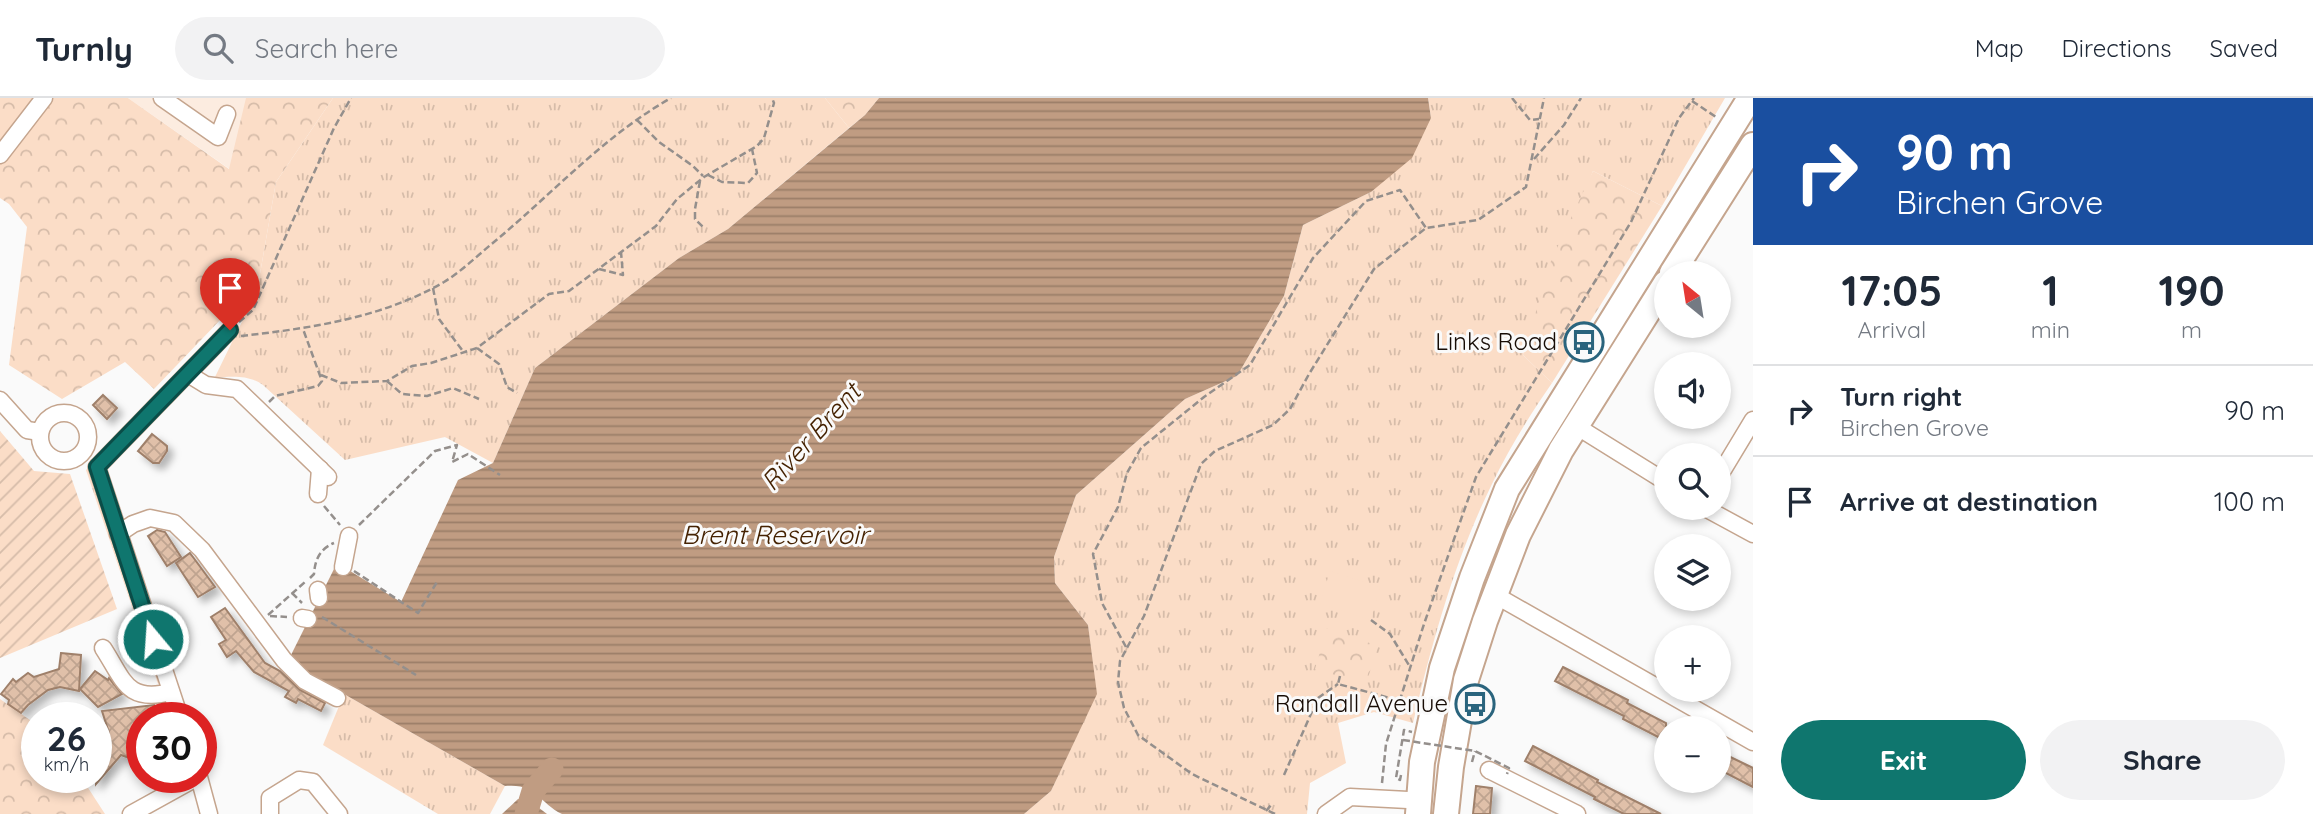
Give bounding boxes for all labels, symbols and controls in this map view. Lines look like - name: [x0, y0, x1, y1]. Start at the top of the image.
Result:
- search box: [175, 17, 665, 80]
- text: Turnly: [35, 28, 133, 69]
- icon: search: [199, 29, 237, 67]
- text: Search here: [255, 32, 398, 65]
- text: Map: [1975, 33, 2024, 63]
- text: Directions: [2062, 33, 2172, 63]
- text: Saved: [2210, 33, 2278, 63]
- text: 90 m: [1896, 121, 2013, 182]
- icon: right: [1781, 126, 1872, 217]
- text: Birchen Grove: [1896, 182, 2103, 222]
- pin: [200, 258, 260, 330]
- north arrow: [1654, 261, 1731, 338]
- map controls: [1654, 261, 1731, 793]
- text: 17:05: [1841, 264, 1942, 317]
- text: 1: [2042, 264, 2059, 317]
- text: 190: [2159, 264, 2224, 317]
- icon: arrive: [211, 269, 249, 307]
- text: Arrival: [1857, 315, 1926, 344]
- text: min: [2031, 315, 2070, 344]
- text: m: [2181, 315, 2202, 344]
- bus stop icon: Links Road: [1563, 321, 1605, 363]
- place label: Links Road: [1435, 326, 1557, 356]
- button: sound: [1654, 352, 1731, 429]
- water label: River Brent: [754, 374, 870, 497]
- text: Turn right: [1840, 380, 1962, 413]
- icon: right: [1781, 392, 1819, 430]
- text: 90 m: [2224, 394, 2285, 427]
- text: Birchen Grove: [1840, 413, 1989, 442]
- button: search: [1654, 443, 1731, 520]
- icon: arrive: [1781, 483, 1819, 521]
- text: Arrive at destination: [1840, 485, 2098, 518]
- text: 100 m: [2214, 485, 2285, 518]
- water label: Brent Reservoir: [681, 518, 872, 551]
- button: layers: [1654, 534, 1731, 611]
- position arrow: [116, 602, 190, 676]
- button: +: [1654, 625, 1731, 702]
- bus stop icon: Randall Avenue: [1454, 683, 1496, 725]
- place label: Randall Avenue: [1275, 688, 1448, 718]
- speed limit sign: 30: [126, 702, 217, 793]
- text: 26: [47, 716, 86, 760]
- button: −: [1654, 716, 1731, 793]
- button: Exit: [1781, 720, 2026, 800]
- button: Share: [2040, 720, 2285, 800]
- text: km/h: [44, 753, 89, 776]

